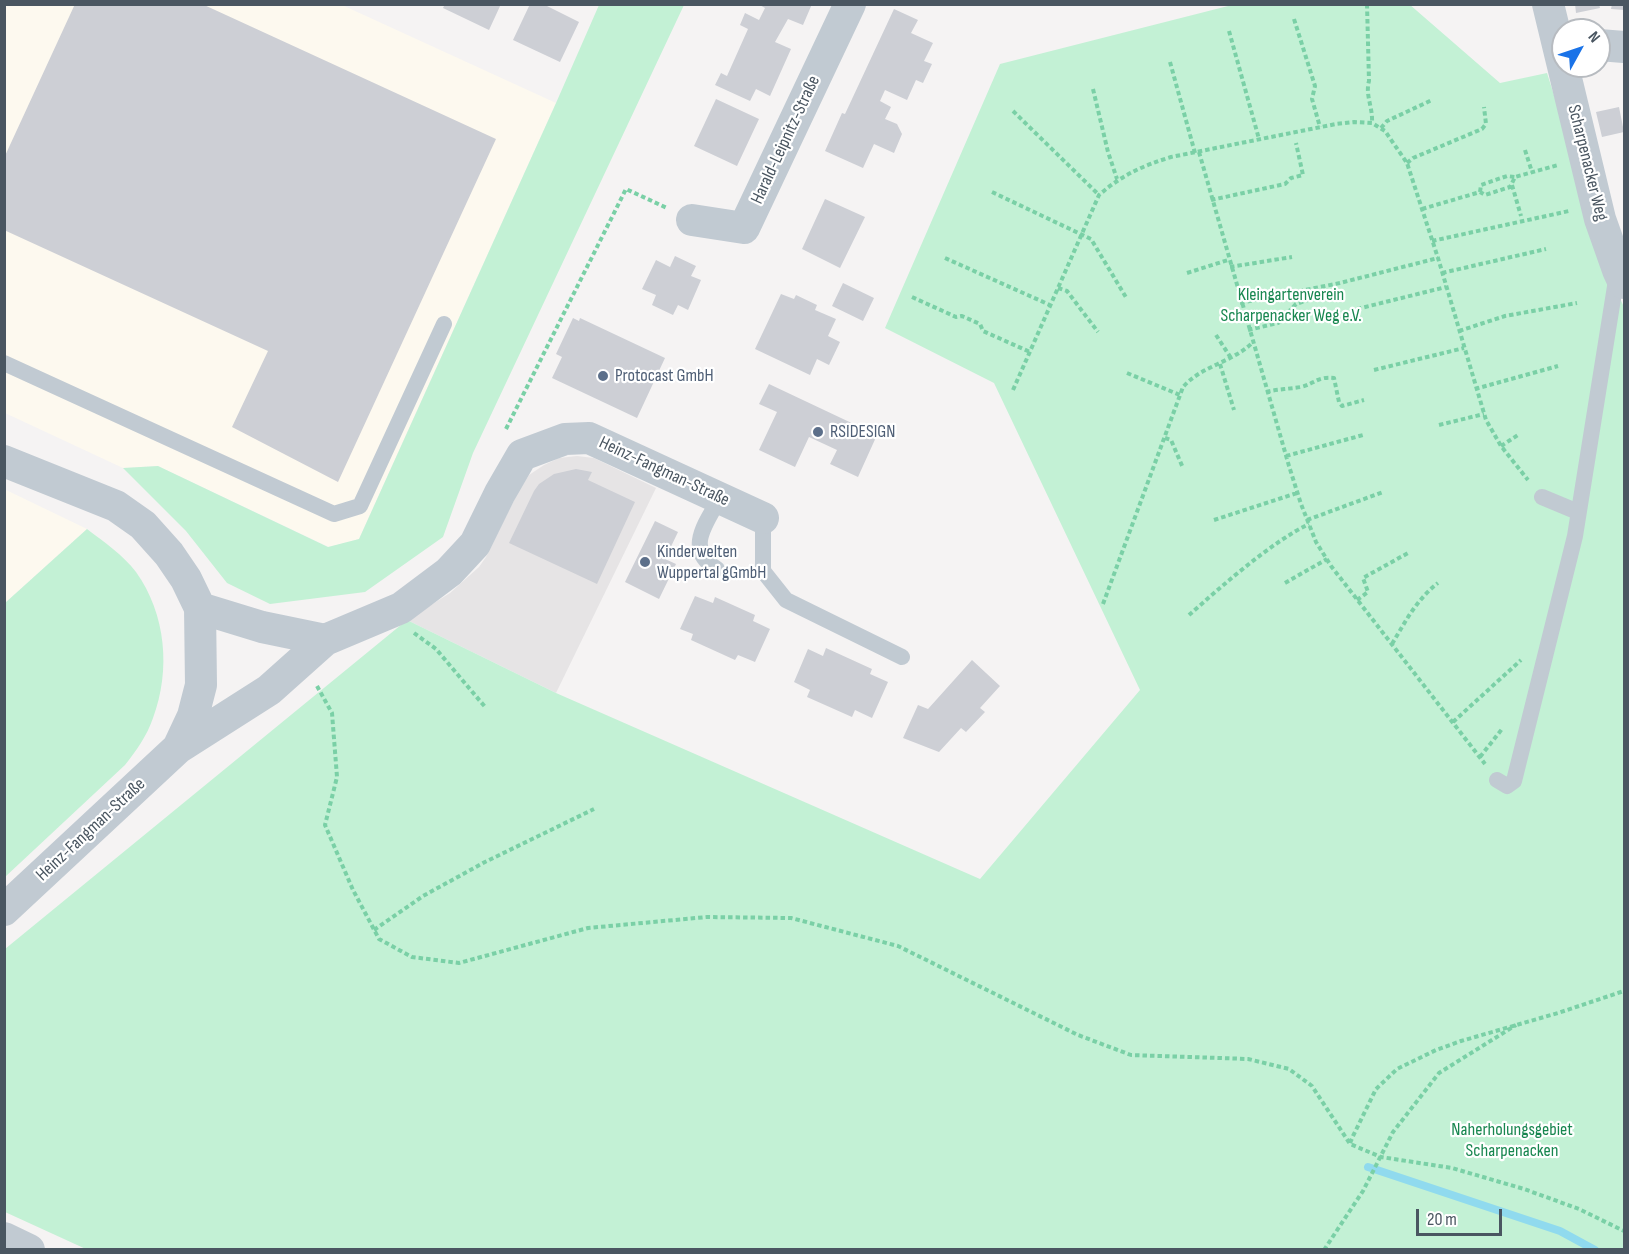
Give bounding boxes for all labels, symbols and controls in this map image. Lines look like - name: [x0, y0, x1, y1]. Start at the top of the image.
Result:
- north arrow: [1551, 18, 1611, 78]
- text: N: [1584, 28, 1604, 47]
- street label: Harald-Leipnitz-Straße: [747, 72, 825, 208]
- street label: Scharpenacker Weg: [1562, 103, 1612, 223]
- park label: Kleingartenverein Scharpenacker Weg e.V.: [1220, 284, 1362, 326]
- place label: Protocast GmbH: [615, 365, 714, 387]
- marker: Protocast GmbH: [596, 369, 610, 383]
- place label: RSIDESIGN: [830, 421, 895, 443]
- marker: RSIDESIGN: [811, 425, 825, 439]
- street label: Heinz-Fangman-Straße: [595, 432, 733, 512]
- place label: Kinderwelten Wuppertal gGmbH: [657, 541, 766, 584]
- marker: Kinderwelten Wuppertal gGmbH: [638, 555, 652, 569]
- street label: Heinz-Fangman-Straße: [32, 774, 150, 886]
- park label: Naherholungsgebiet Scharpenacken: [1451, 1119, 1573, 1162]
- scale bar: [1419, 1197, 1504, 1235]
- text: 20 m: [1427, 1209, 1457, 1230]

